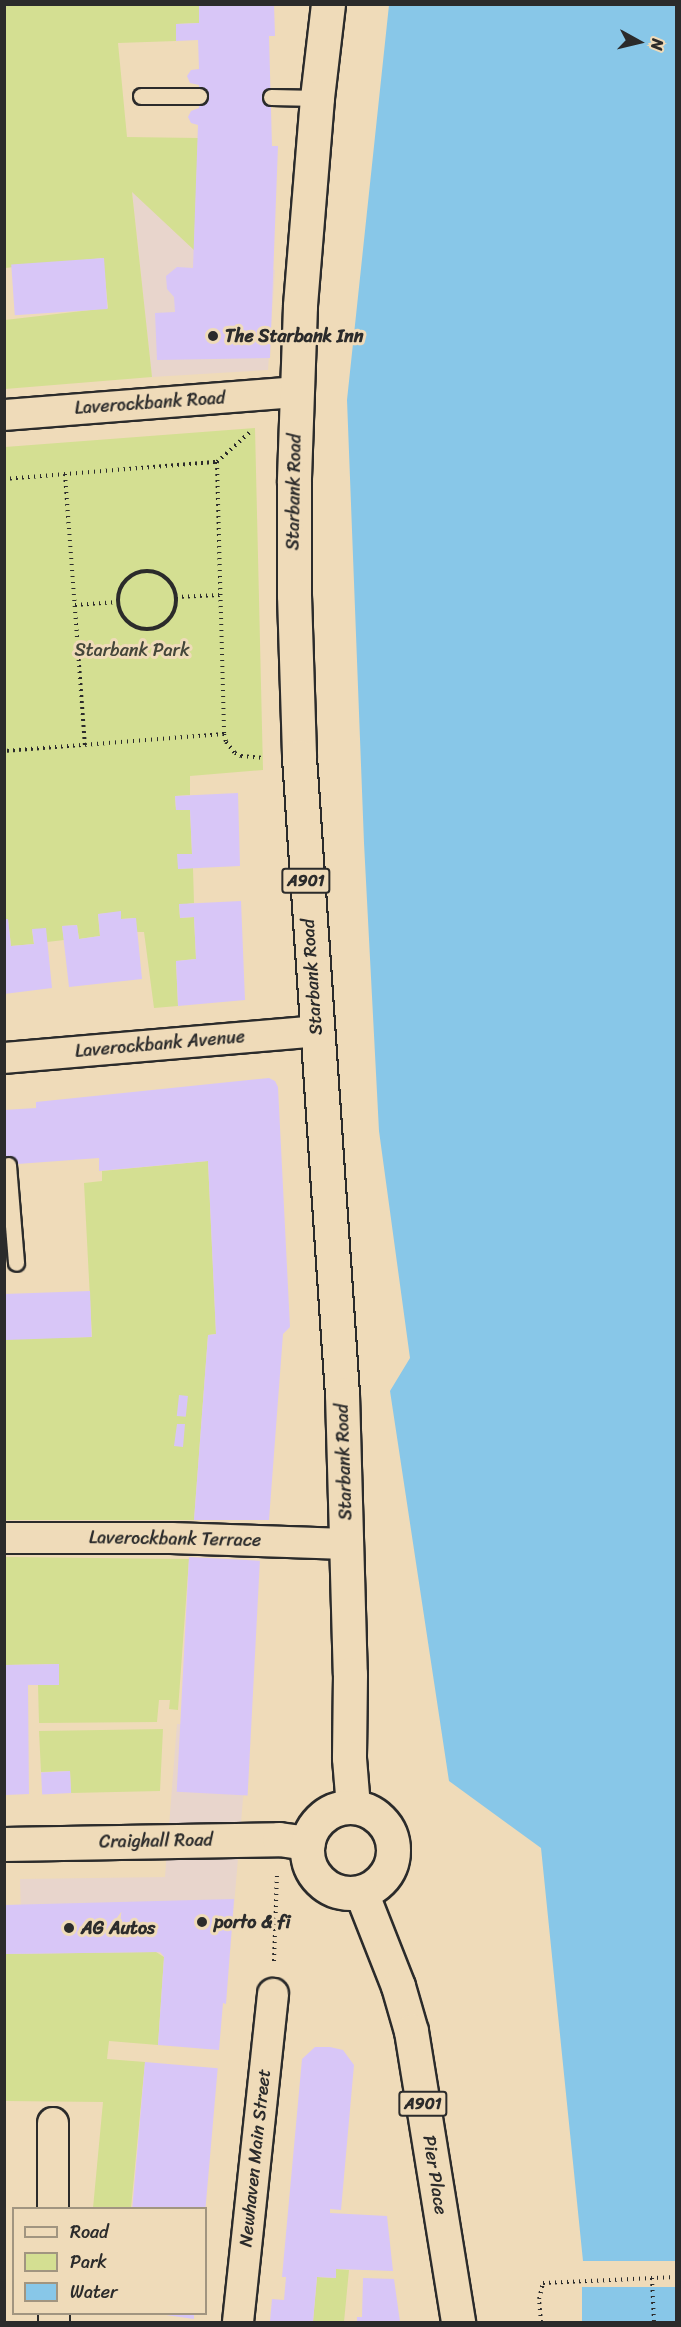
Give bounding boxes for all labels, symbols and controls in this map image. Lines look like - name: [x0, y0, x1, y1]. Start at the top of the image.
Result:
- north arrow: [609, 12, 669, 72]
- text: N: [642, 37, 672, 52]
- place label: The Starbank Inn: [225, 325, 363, 347]
- marker: The Starbank Inn: [206, 329, 220, 343]
- street label: Laverockbank Road: [74, 387, 226, 419]
- street label: Starbank Road: [282, 433, 306, 551]
- park label: Starbank Park: [74, 639, 190, 661]
- road number: A901: [280, 868, 332, 894]
- street label: Starbank Road: [297, 918, 327, 1036]
- street label: Laverockbank Avenue: [74, 1026, 246, 1062]
- street label: Starbank Road: [331, 1403, 357, 1521]
- street label: Laverockbank Terrace: [89, 1527, 261, 1551]
- street label: Craighall Road: [99, 1829, 213, 1853]
- place label: porto & fi: [214, 1911, 291, 1933]
- marker: porto & fi: [195, 1915, 209, 1929]
- place label: AG Autos: [81, 1917, 155, 1939]
- marker: AG Autos: [62, 1921, 76, 1935]
- street label: Newhaven Main Street: [235, 2068, 275, 2248]
- road number: A901: [398, 2091, 448, 2117]
- street label: Pier Place: [418, 2134, 452, 2216]
- legend: [12, 2207, 207, 2315]
- text: Road: [70, 2216, 109, 2248]
- text: Park: [70, 2246, 107, 2278]
- text: Water: [70, 2276, 117, 2308]

